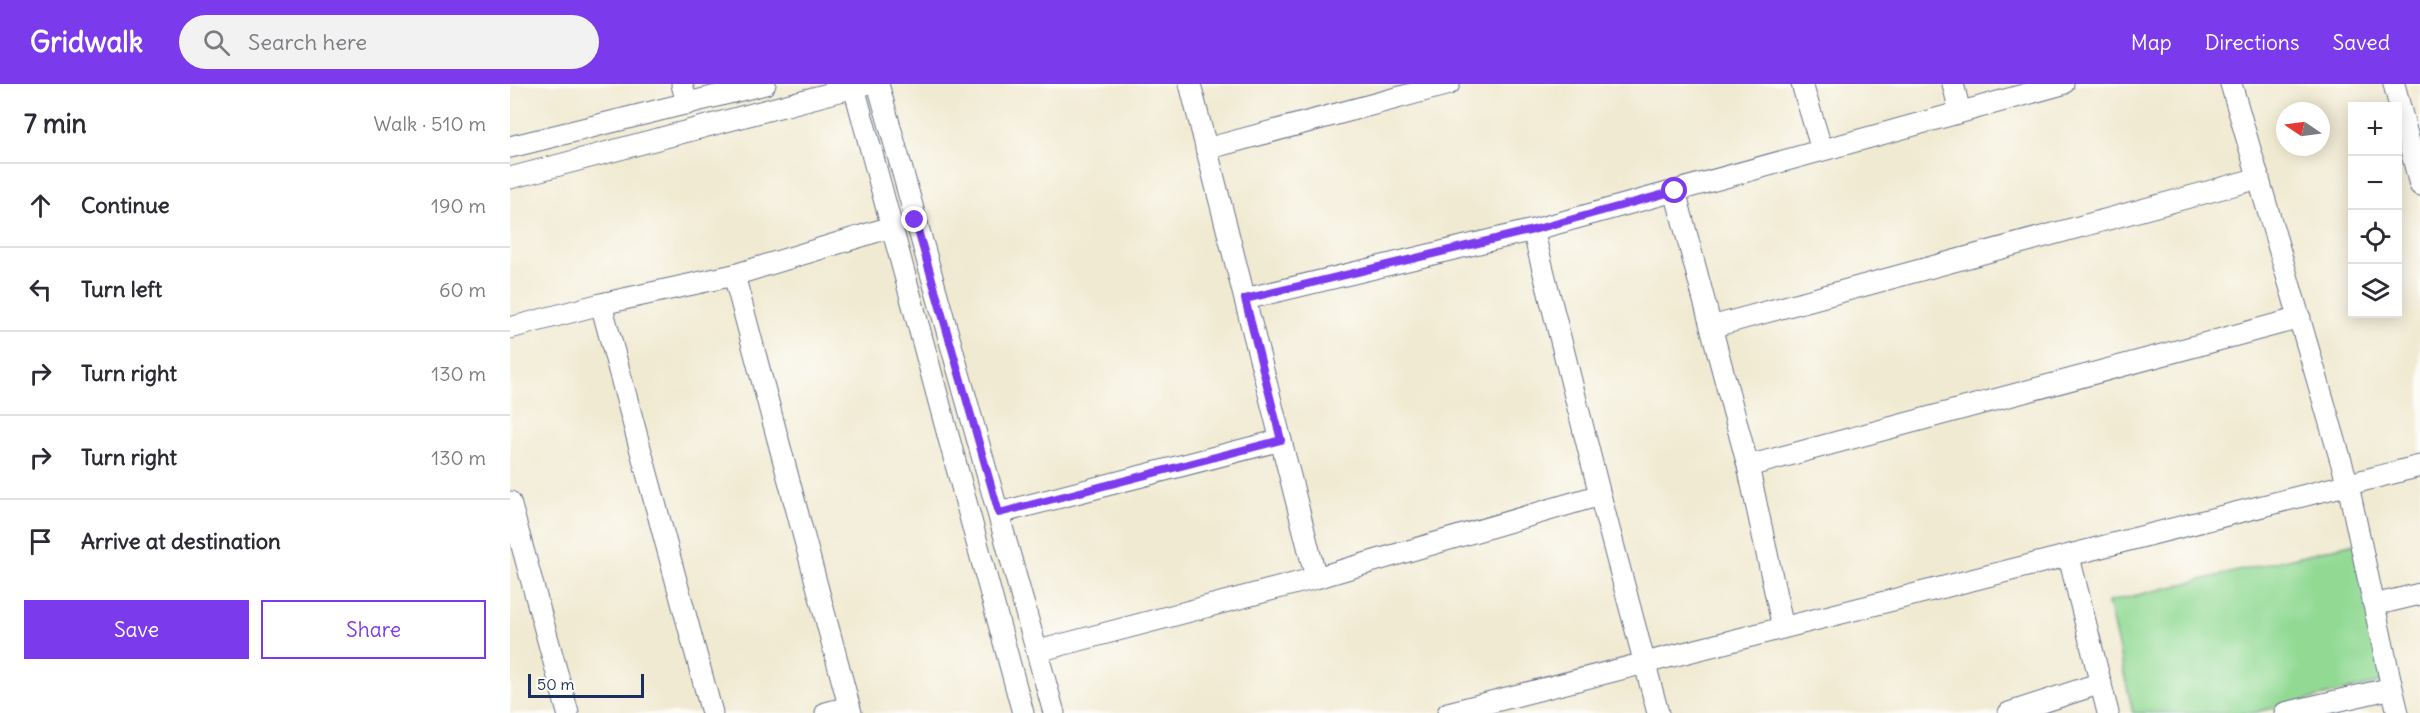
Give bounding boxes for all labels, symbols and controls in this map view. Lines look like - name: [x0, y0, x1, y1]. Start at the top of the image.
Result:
- search box: [179, 15, 599, 69]
- text: Gridwalk: [30, 24, 143, 60]
- icon: search: [200, 26, 233, 59]
- text: Search here: [248, 28, 367, 56]
- text: Map: [2131, 29, 2172, 56]
- text: Directions: [2205, 29, 2299, 56]
- text: Saved: [2332, 29, 2390, 56]
- north arrow: [2276, 102, 2330, 156]
- map controls: [2348, 102, 2402, 318]
- button: +: [2348, 102, 2402, 156]
- text: 7 min: [24, 107, 87, 140]
- text: Walk · 510 m: [374, 111, 486, 136]
- button: −: [2348, 156, 2402, 210]
- route start: [1661, 177, 1687, 203]
- icon: ahead: [24, 189, 57, 222]
- text: Continue: [81, 191, 170, 219]
- text: 190 m: [431, 193, 486, 218]
- route end: [901, 206, 927, 232]
- button: locate: [2348, 210, 2402, 264]
- button: layers: [2348, 264, 2402, 318]
- icon: left: [24, 273, 57, 306]
- text: Turn left: [81, 275, 162, 303]
- text: 60 m: [439, 277, 486, 302]
- icon: right: [24, 357, 57, 390]
- text: Turn right: [81, 359, 177, 387]
- text: 130 m: [431, 361, 486, 386]
- icon: right: [24, 441, 57, 474]
- text: Turn right: [81, 443, 177, 471]
- text: 130 m: [431, 445, 486, 470]
- icon: arrive: [24, 525, 57, 558]
- text: Arrive at destination: [81, 527, 281, 555]
- button: Save: [24, 600, 249, 659]
- button: Share: [261, 600, 486, 659]
- scale bar: [528, 671, 644, 698]
- text: 50 m: [537, 674, 575, 694]

